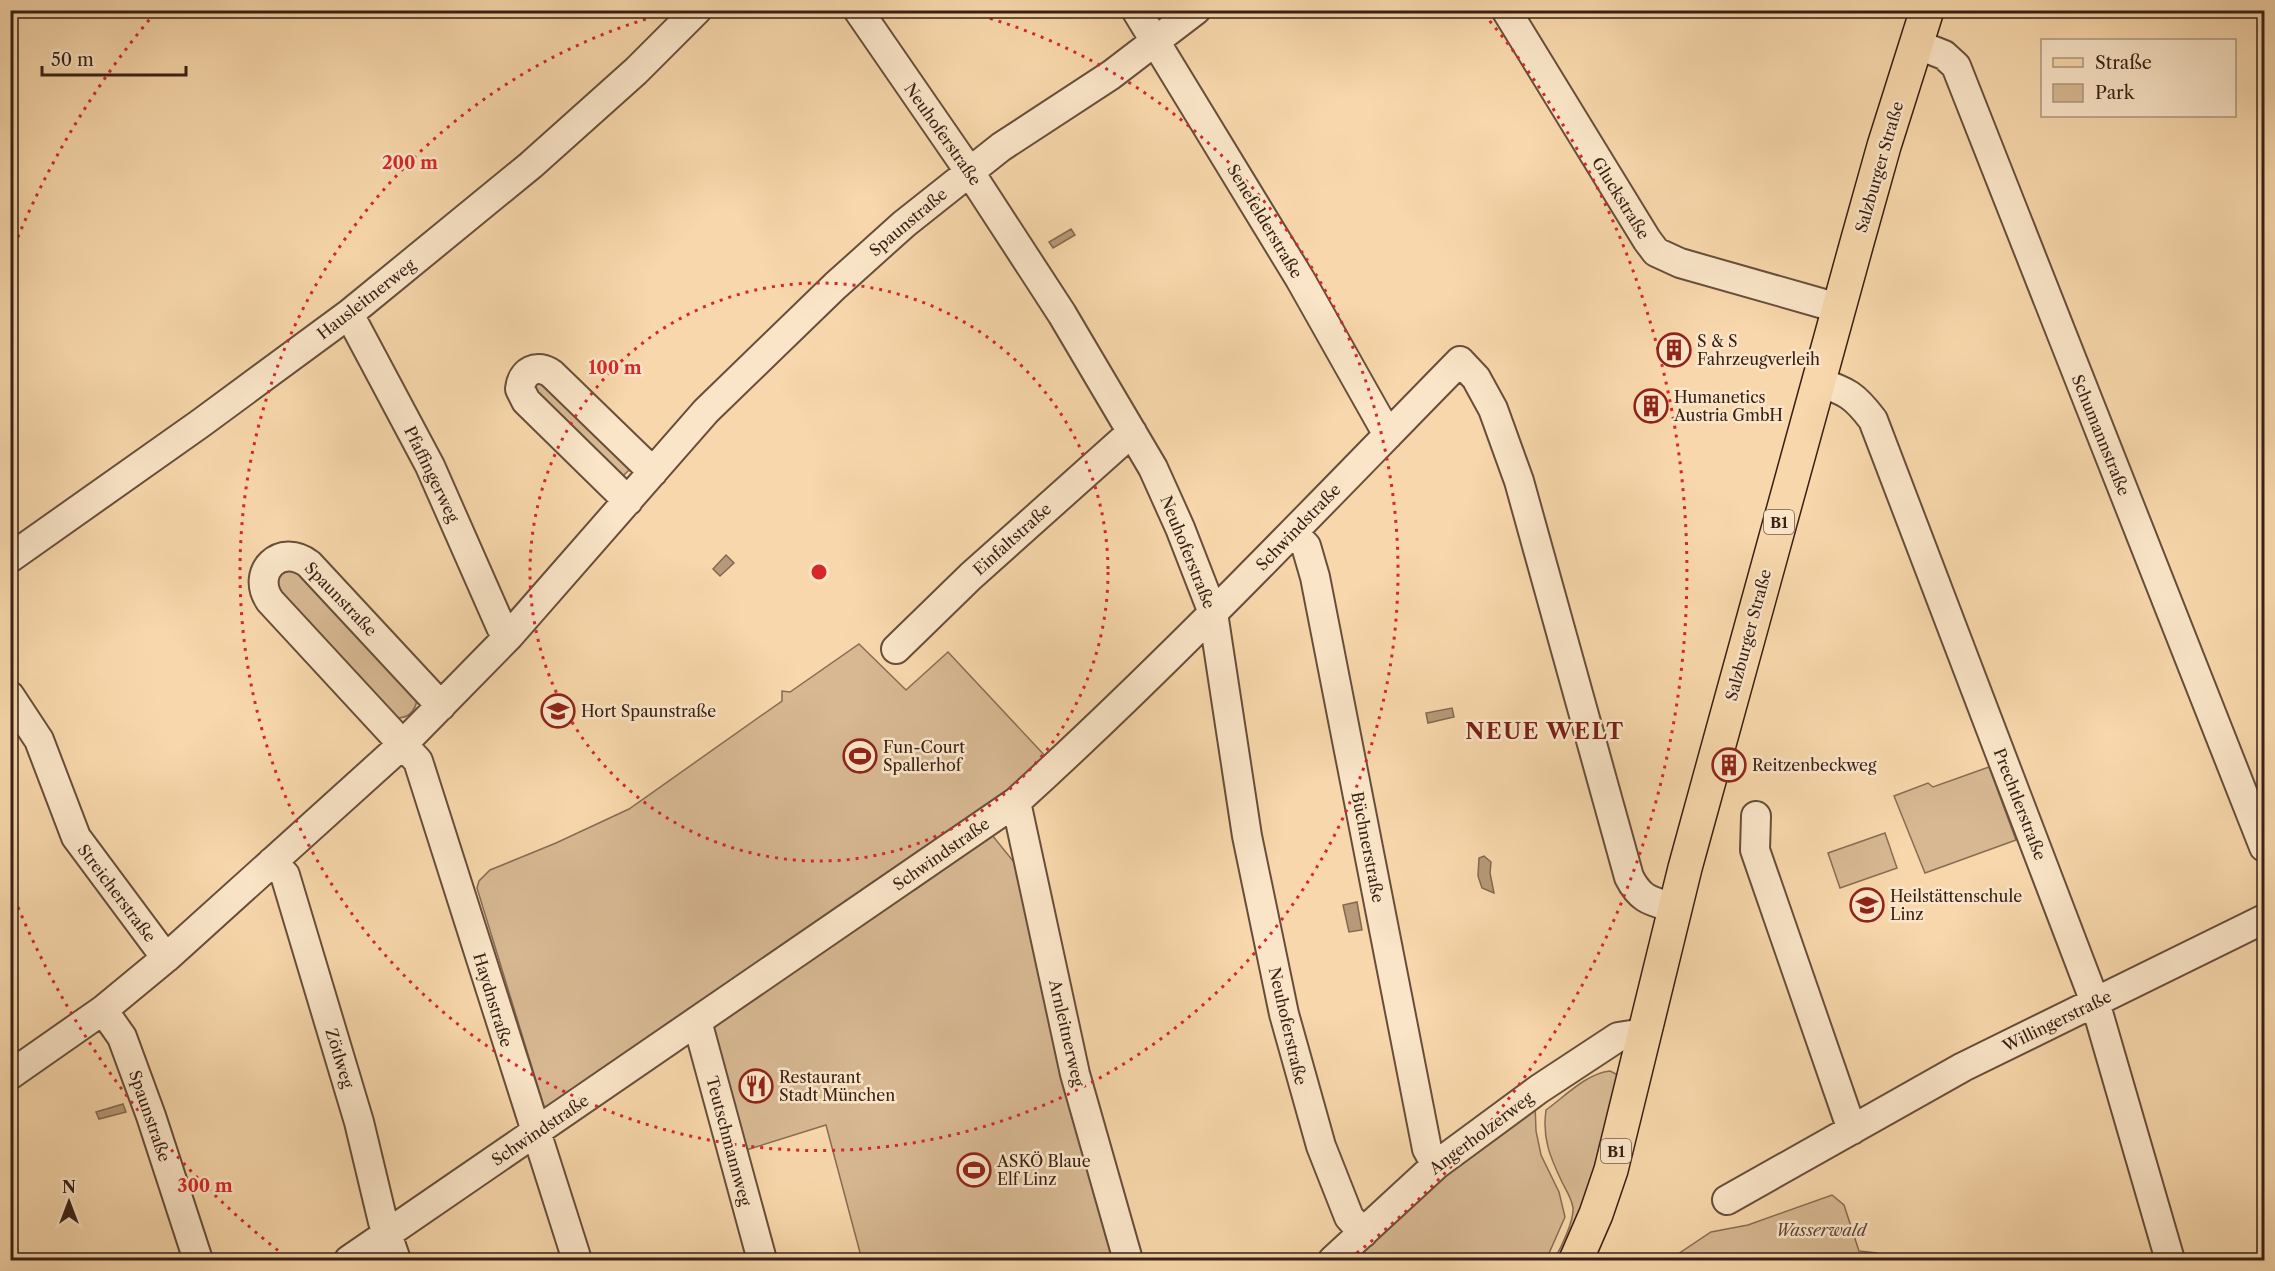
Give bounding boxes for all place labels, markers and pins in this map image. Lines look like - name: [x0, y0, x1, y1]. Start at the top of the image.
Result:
- place label: S & S Fahrzeugverleih: [1697, 331, 1820, 369]
- building icon: S & S Fahrzeugverleih: [1656, 332, 1692, 368]
- place label: Humanetics Austria GmbH: [1673, 387, 1783, 425]
- building icon: Humanetics Austria GmbH: [1633, 388, 1669, 424]
- centre of rings: [809, 562, 829, 582]
- school or university icon: Hort Spaunstraße: [540, 693, 576, 729]
- place label: Hort Spaunstraße: [581, 701, 716, 721]
- place label: Fun-Court Spallerhof: [883, 737, 965, 775]
- sports icon: Fun-Court Spallerhof: [842, 738, 878, 774]
- building icon: Reitzenbeckweg: [1711, 747, 1747, 783]
- place label: Reitzenbeckweg: [1752, 755, 1877, 775]
- place label: Heilstättenschule Linz: [1890, 886, 2022, 924]
- school or university icon: Heilstättenschule Linz: [1849, 887, 1885, 923]
- place label: Restaurant Stadt München: [779, 1067, 895, 1105]
- restaurant icon: Restaurant Stadt München: [738, 1068, 774, 1104]
- place label: ASKÖ Blaue Elf Linz: [996, 1151, 1091, 1189]
- sports icon: ASKÖ Blaue Elf Linz: [956, 1152, 992, 1188]

